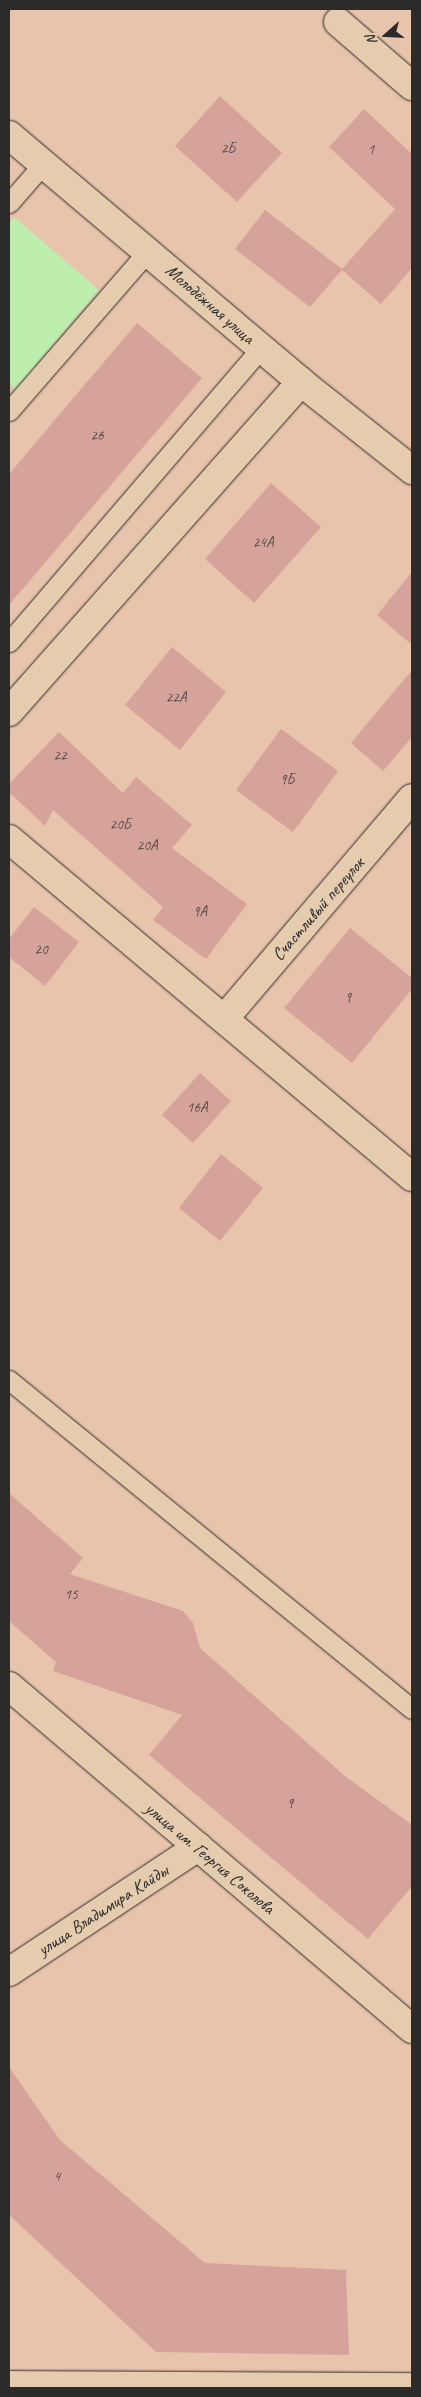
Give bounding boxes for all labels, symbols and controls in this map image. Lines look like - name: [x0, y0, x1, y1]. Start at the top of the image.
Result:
- north arrow: [361, 10, 411, 60]
- text: N: [362, 33, 381, 47]
- house number: 2Б: [221, 140, 235, 158]
- house number: 1: [368, 141, 374, 159]
- street label: Молодёжная улица: [161, 259, 259, 349]
- house number: 26: [90, 427, 104, 445]
- house number: 24А: [252, 534, 274, 552]
- house number: 22А: [165, 689, 187, 707]
- house number: 22: [53, 747, 67, 765]
- house number: 9Б: [280, 771, 294, 789]
- house number: 20Б: [109, 816, 131, 834]
- house number: 20А: [136, 837, 158, 855]
- street label: Счастливый переулок: [267, 853, 369, 965]
- house number: 9А: [193, 903, 207, 921]
- house number: 20: [34, 941, 48, 959]
- house number: 9: [345, 989, 351, 1007]
- house number: 16А: [186, 1099, 208, 1117]
- house number: 15: [64, 1586, 78, 1604]
- house number: 9: [287, 1795, 293, 1813]
- street label: улица им. Георгия Соколова: [141, 1798, 279, 1918]
- street label: улица Владимира Кайды: [34, 1860, 172, 1960]
- house number: 4: [54, 2168, 60, 2186]

